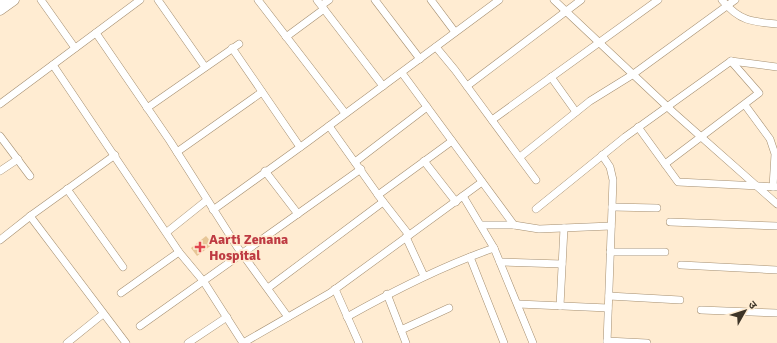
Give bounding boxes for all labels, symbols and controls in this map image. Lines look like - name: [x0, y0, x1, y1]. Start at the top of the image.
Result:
- place label: Aarti Zenana Hospital: [209, 231, 288, 264]
- marker: Aarti Zenana Hospital: [194, 241, 206, 253]
- north arrow: [725, 291, 765, 331]
- text: उ: [745, 298, 760, 312]

